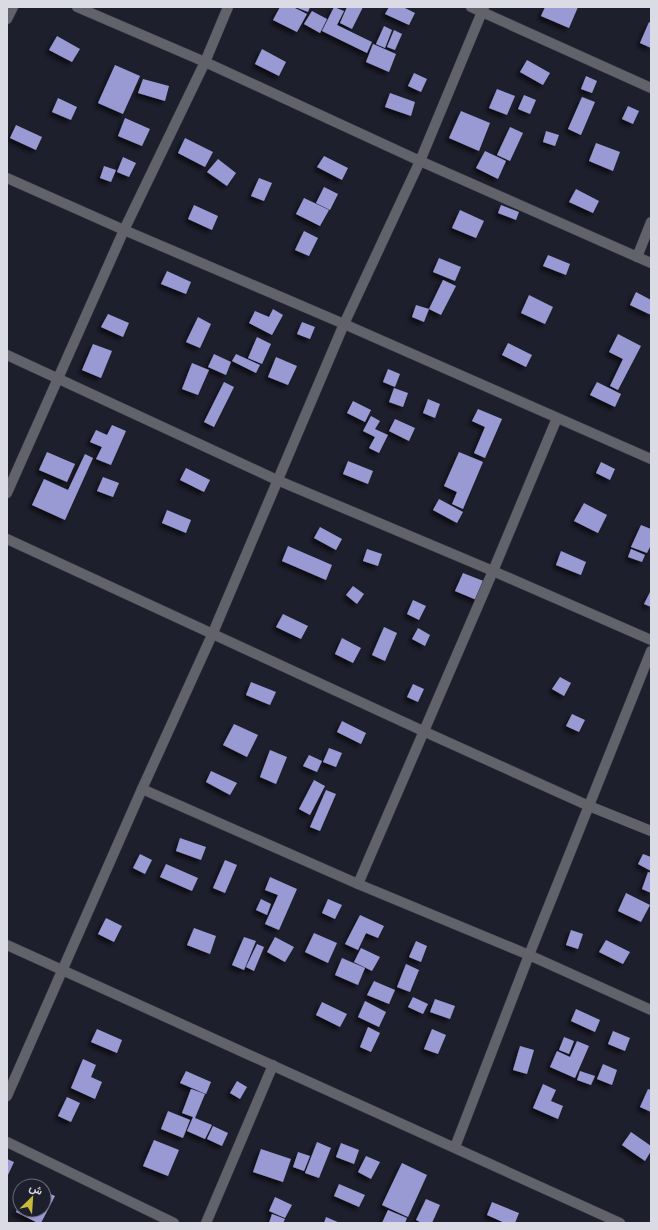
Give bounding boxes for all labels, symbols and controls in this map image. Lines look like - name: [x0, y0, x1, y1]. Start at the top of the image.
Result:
- north arrow: [12, 1178, 52, 1218]
- text: ش: [27, 1179, 46, 1199]

